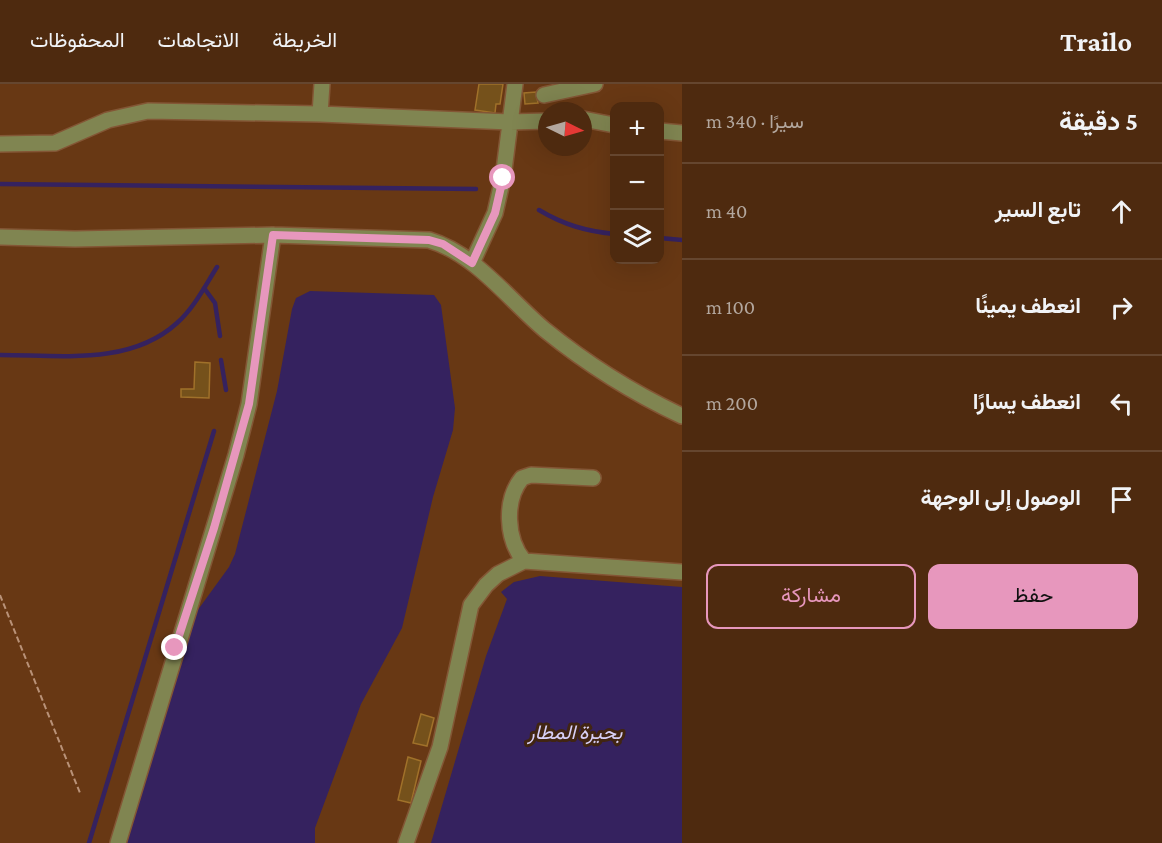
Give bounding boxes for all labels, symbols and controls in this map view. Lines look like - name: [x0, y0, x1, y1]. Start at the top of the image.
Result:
- text: Trailo: [1060, 26, 1132, 57]
- text: المحفوظات: [30, 28, 125, 52]
- text: الاتجاهات: [158, 28, 239, 52]
- text: الخريطة: [272, 28, 337, 52]
- north arrow: [538, 102, 592, 156]
- map controls: [610, 102, 664, 264]
- button: +: [610, 102, 664, 156]
- text: 5 دقيقة: [1059, 107, 1138, 136]
- text: سيرًا · 340 m: [706, 110, 804, 132]
- button: −: [610, 156, 664, 210]
- route start: [489, 164, 515, 190]
- icon: ahead: [1105, 195, 1138, 228]
- text: تابع السير: [995, 197, 1081, 222]
- text: 40 m: [706, 200, 747, 222]
- button: layers: [610, 210, 664, 264]
- icon: right: [1105, 291, 1138, 324]
- text: انعطف يمينًا: [975, 293, 1081, 318]
- text: 100 m: [706, 296, 755, 318]
- icon: left: [1105, 387, 1138, 420]
- text: انعطف يسارًا: [973, 389, 1081, 414]
- text: 200 m: [706, 392, 758, 414]
- icon: arrive: [1105, 483, 1138, 516]
- text: الوصول إلى الوجهة: [920, 485, 1081, 510]
- button: مشاركة: [706, 564, 916, 629]
- button: حفظ: [928, 564, 1138, 629]
- route end: [161, 634, 187, 660]
- water label: بحيرة المطار: [526, 721, 623, 745]

